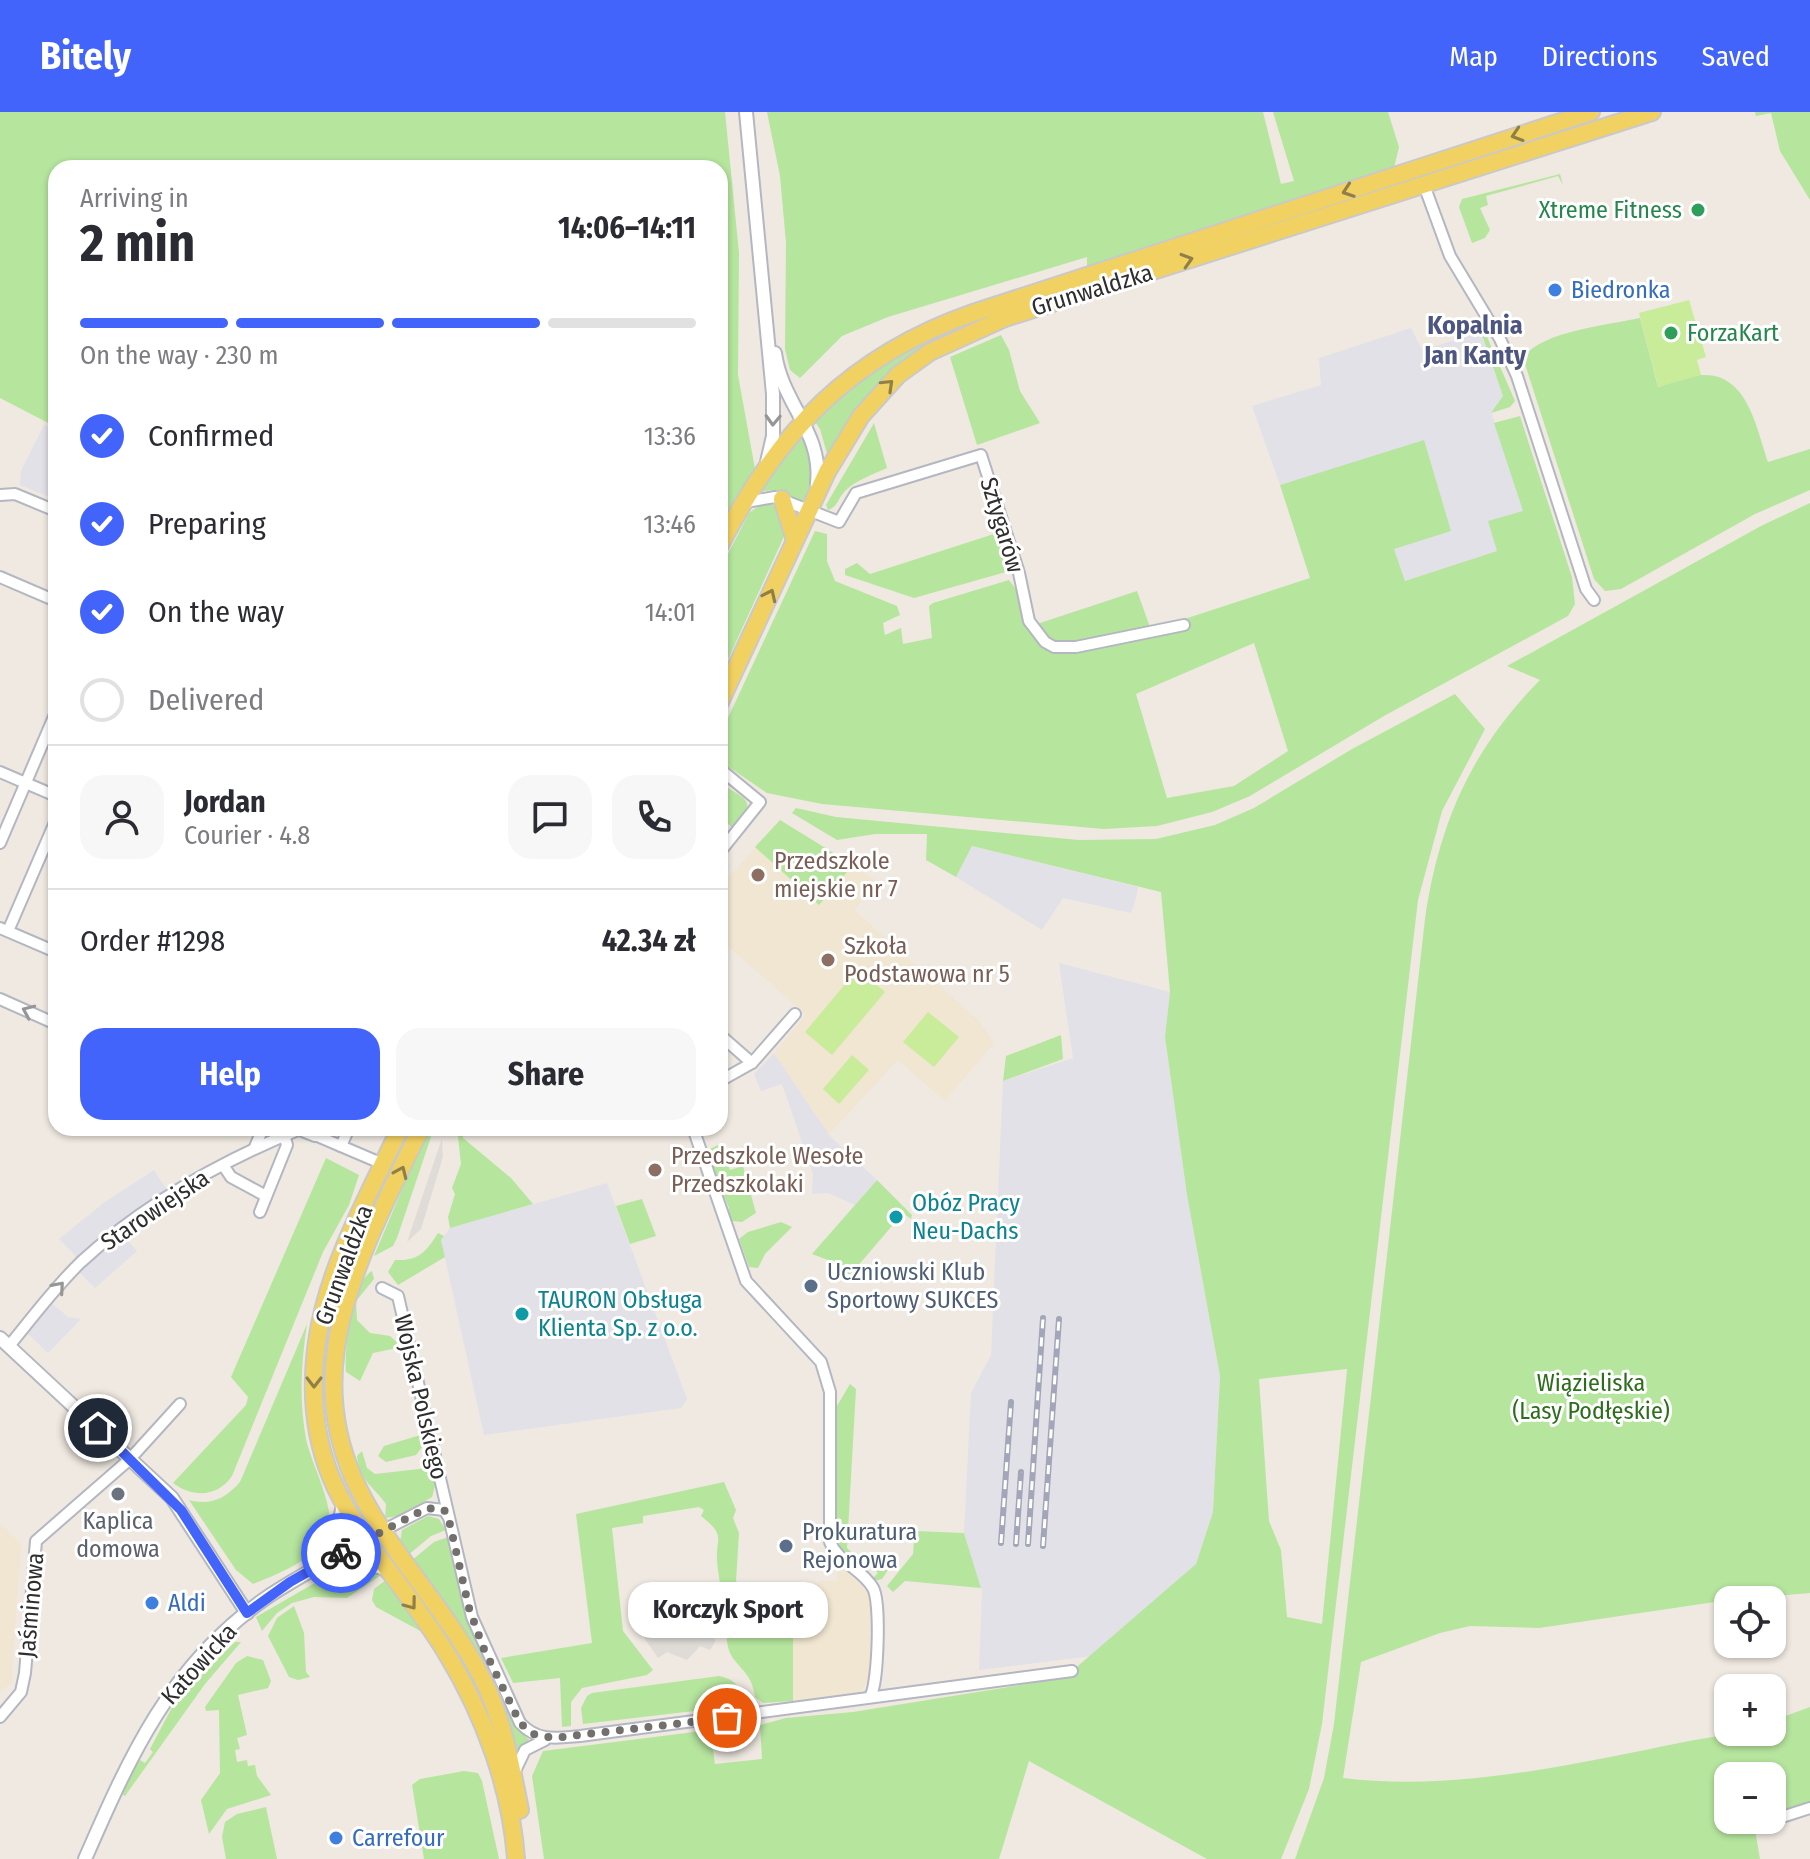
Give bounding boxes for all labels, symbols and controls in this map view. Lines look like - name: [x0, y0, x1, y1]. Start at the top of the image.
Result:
- text: Bitely: [40, 33, 131, 79]
- text: Map: [1449, 40, 1498, 73]
- text: Directions: [1542, 40, 1658, 73]
- text: Saved: [1702, 40, 1770, 73]
- one-way arrow: [1510, 126, 1524, 142]
- one-way arrow: [1342, 181, 1356, 197]
- text: Arriving in: [80, 183, 189, 214]
- place label: Xtreme Fitness: [1539, 196, 1682, 224]
- marker: Xtreme Fitness: [1689, 201, 1707, 219]
- text: 14:06–14:11: [558, 210, 696, 246]
- text: 2 min: [80, 212, 195, 275]
- one-way arrow: [1179, 254, 1193, 270]
- street label: Grunwaldzka: [1028, 258, 1156, 322]
- place label: Biedronka: [1571, 276, 1670, 304]
- marker: Biedronka: [1546, 281, 1564, 299]
- district label: Kopalnia Jan Kanty: [1423, 310, 1527, 371]
- place label: ForzaKart: [1687, 319, 1779, 347]
- marker: ForzaKart: [1662, 324, 1680, 342]
- text: On the way · 230 m: [80, 340, 278, 371]
- one-way arrow: [879, 380, 893, 395]
- icon: check: [80, 414, 124, 458]
- one-way arrow: [765, 414, 782, 427]
- text: Confirmed: [148, 418, 274, 454]
- text: 13:36: [644, 421, 696, 452]
- street label: Sztygarów: [974, 474, 1030, 576]
- icon: check: [80, 502, 124, 546]
- text: Preparing: [148, 506, 266, 542]
- text: 13:46: [643, 509, 696, 540]
- one-way arrow: [760, 589, 776, 603]
- icon: check: [80, 590, 124, 634]
- text: On the way: [148, 594, 284, 630]
- text: 14:01: [645, 597, 696, 628]
- text: Delivered: [148, 682, 264, 718]
- button: person: [80, 775, 164, 859]
- button: chat: [508, 775, 592, 859]
- button: phone: [612, 775, 696, 859]
- text: Jordan: [184, 784, 266, 820]
- text: Courier · 4.8: [184, 820, 310, 851]
- place label: Przedszkole miejskie nr 7: [774, 847, 898, 903]
- marker: Przedszkole miejskie nr 7: [749, 866, 767, 884]
- text: Order #1298: [80, 923, 225, 959]
- text: 42.34 zł: [602, 923, 696, 959]
- place label: Szkoła Podstawowa nr 5: [844, 932, 1010, 988]
- marker: Szkoła Podstawowa nr 5: [819, 951, 837, 969]
- one-way arrow: [22, 1005, 36, 1021]
- button: Help: [80, 1028, 380, 1120]
- button: Share: [396, 1028, 696, 1120]
- place label: Przedszkole Wesołe Przedszkolaki: [671, 1142, 863, 1198]
- marker: Przedszkole Wesołe Przedszkolaki: [646, 1161, 664, 1179]
- street label: Starowiejska: [96, 1164, 214, 1256]
- one-way arrow: [391, 1166, 407, 1181]
- place label: Obóz Pracy Neu-Dachs: [912, 1189, 1020, 1245]
- street label: Grunwaldzka: [309, 1201, 379, 1329]
- marker: Obóz Pracy Neu-Dachs: [887, 1208, 905, 1226]
- place label: Uczniowski Klub Sportowy SUKCES: [827, 1258, 998, 1314]
- marker: Uczniowski Klub Sportowy SUKCES: [802, 1277, 820, 1295]
- one-way arrow: [50, 1281, 64, 1296]
- place label: TAURON Obsługa Klienta Sp. z o.o.: [538, 1286, 703, 1342]
- marker: TAURON Obsługa Klienta Sp. z o.o.: [513, 1305, 531, 1323]
- street label: Wojska Polskiego: [388, 1312, 454, 1482]
- park label: Wiązieliska (Lasy Podłęskie): [1512, 1369, 1670, 1425]
- one-way arrow: [305, 1376, 323, 1389]
- pin: [64, 1394, 132, 1462]
- icon: home: [76, 1406, 120, 1450]
- marker: Kaplica domowa: [109, 1485, 127, 1503]
- place label: Kaplica domowa: [76, 1507, 160, 1563]
- courier: [301, 1513, 381, 1593]
- place label: Prokuratura Rejonowa: [802, 1518, 917, 1574]
- icon: bike: [319, 1531, 363, 1575]
- marker: Prokuratura Rejonowa: [777, 1537, 795, 1555]
- street label: Jaśminowa: [12, 1551, 50, 1659]
- callout: Korczyk Sport: [627, 1582, 827, 1638]
- map controls: [1714, 1586, 1786, 1834]
- button: locate: [1714, 1586, 1786, 1658]
- place label: Aldi: [168, 1589, 206, 1617]
- marker: Aldi: [143, 1594, 161, 1612]
- text: Korczyk Sport: [653, 1594, 803, 1625]
- one-way arrow: [401, 1595, 416, 1610]
- street label: Katowicka: [155, 1618, 243, 1710]
- button: +: [1714, 1674, 1786, 1746]
- pin: [693, 1684, 761, 1752]
- icon: bag: [705, 1696, 749, 1740]
- button: −: [1714, 1762, 1786, 1834]
- place label: Carrefour: [352, 1824, 445, 1852]
- marker: Carrefour: [327, 1829, 345, 1847]

